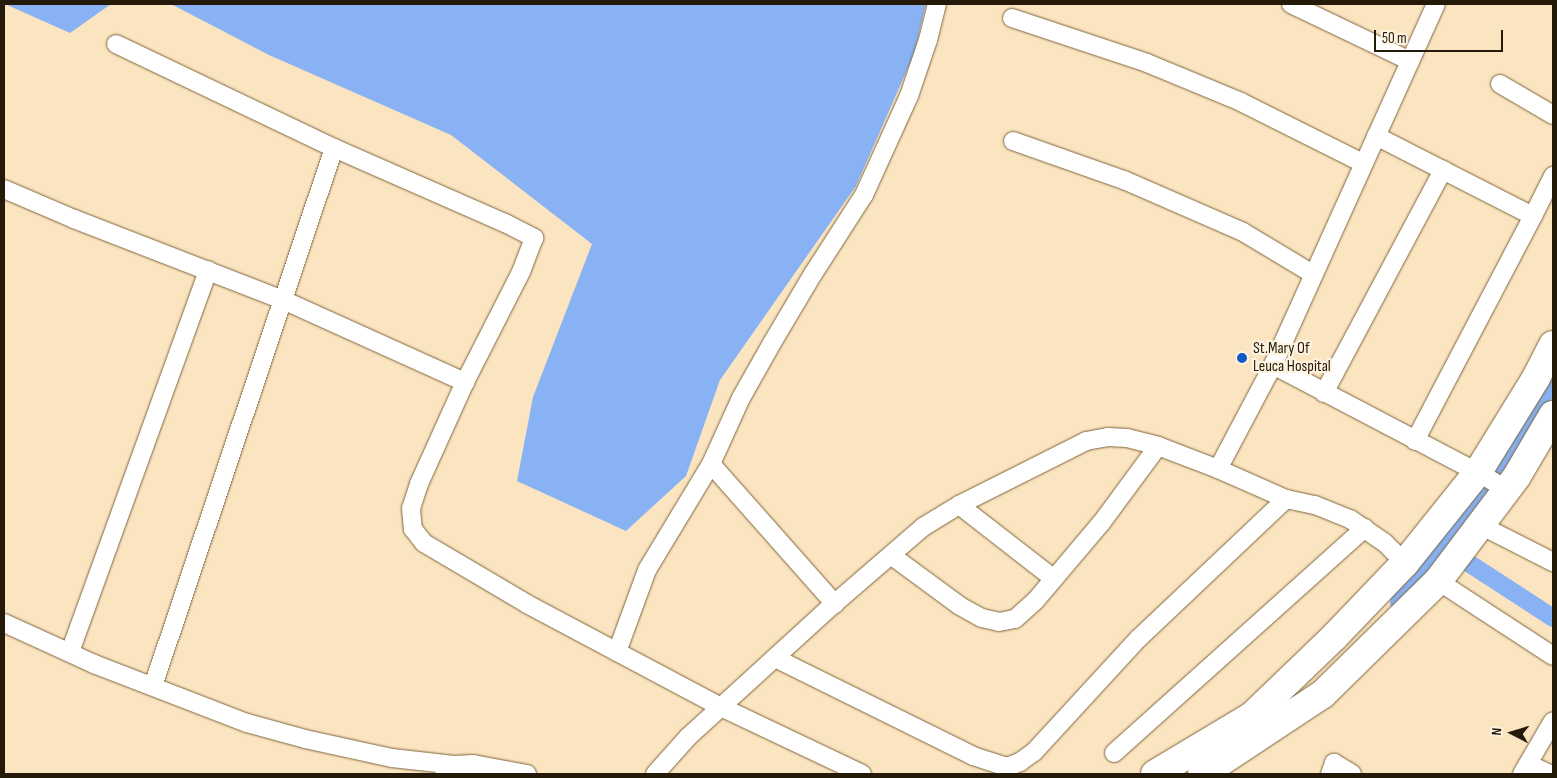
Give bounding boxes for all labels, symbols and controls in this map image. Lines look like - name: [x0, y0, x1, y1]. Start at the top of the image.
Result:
- scale bar: [1377, 20, 1506, 52]
- text: 50 m: [1382, 29, 1407, 48]
- place label: St.Mary Of Leuca Hospital: [1253, 339, 1331, 377]
- marker: St.Mary Of Leuca Hospital: [1235, 351, 1249, 365]
- north arrow: [1487, 708, 1537, 758]
- text: N: [1488, 727, 1505, 736]

